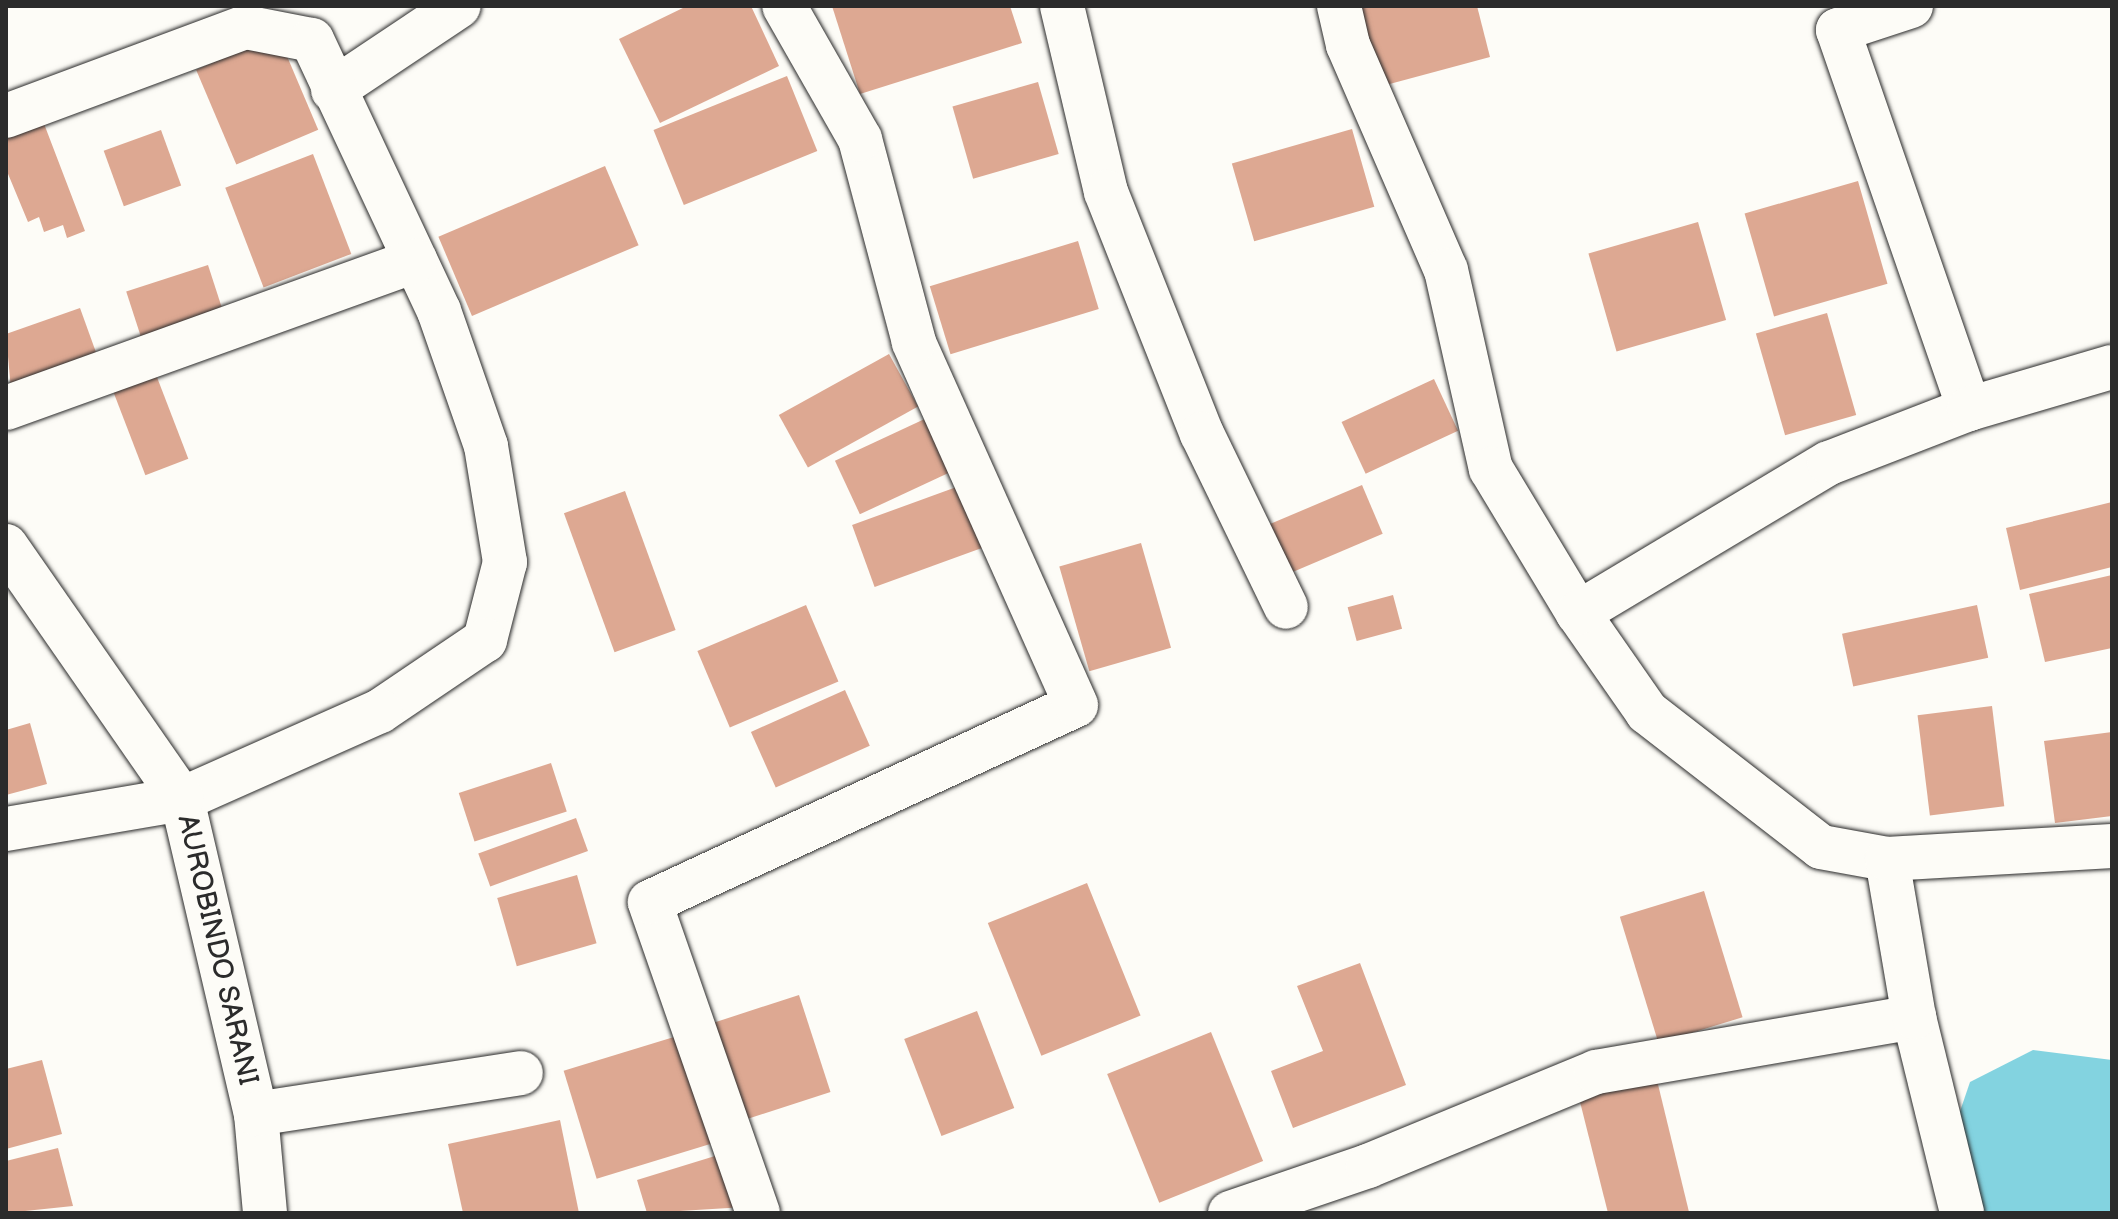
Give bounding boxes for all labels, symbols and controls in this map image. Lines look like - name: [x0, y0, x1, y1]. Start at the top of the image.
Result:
- street label: AUROBINDO SARANI: [169, 811, 265, 1089]

